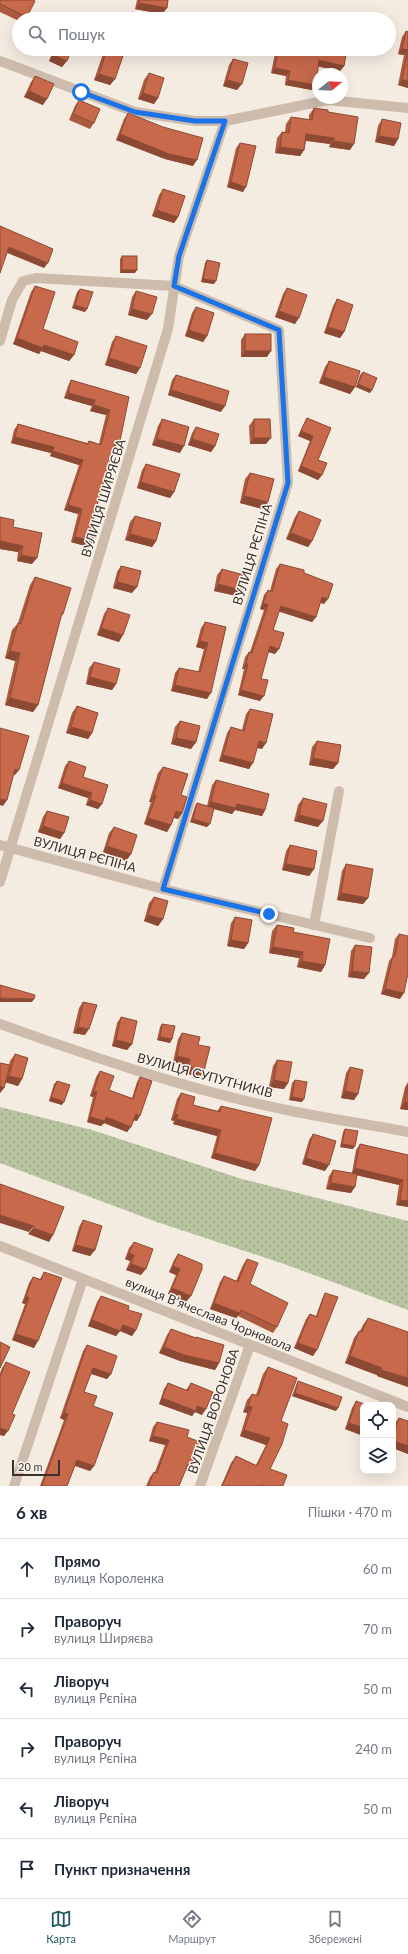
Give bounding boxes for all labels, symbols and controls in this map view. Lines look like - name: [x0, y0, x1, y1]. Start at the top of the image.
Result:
- search box: [12, 12, 396, 56]
- icon: search: [26, 23, 48, 45]
- text: Пошук: [58, 25, 105, 43]
- north arrow: [312, 68, 348, 104]
- route start: [72, 83, 90, 101]
- street label: ВУЛИЦЯ ШИРЯЄВА: [77, 437, 129, 559]
- street label: ВУЛИЦЯ РЄПІНА: [229, 501, 275, 607]
- street label: ВУЛИЦЯ РЄПІНА: [32, 833, 138, 875]
- route end: [260, 905, 278, 923]
- street label: ВУЛИЦЯ СУПУТНИКІВ: [135, 1049, 275, 1101]
- street label: вулиця Вʼячеслава Чорновола: [123, 1273, 295, 1355]
- street label: ВУЛИЦЯ ВОРОНОВА: [184, 1346, 242, 1476]
- map controls: [360, 1402, 396, 1474]
- button: locate: [360, 1402, 396, 1438]
- button: layers: [360, 1438, 396, 1474]
- scale bar: [12, 1458, 60, 1477]
- text: 20 m: [18, 1460, 43, 1473]
- text: 6 хв: [16, 1502, 47, 1523]
- text: Пішки · 470 m: [308, 1504, 392, 1520]
- text: Прямо: [54, 1552, 100, 1570]
- icon: ahead: [16, 1558, 38, 1580]
- text: 60 m: [363, 1561, 392, 1577]
- text: вулиця Короленка: [54, 1570, 164, 1586]
- text: Праворуч: [54, 1612, 121, 1630]
- icon: right: [16, 1618, 38, 1640]
- text: 70 m: [363, 1621, 392, 1637]
- text: вулиця Ширяєва: [54, 1630, 153, 1646]
- text: Ліворуч: [54, 1672, 109, 1690]
- icon: left: [16, 1678, 38, 1700]
- text: 50 m: [363, 1681, 392, 1697]
- text: вулиця Рєпіна: [54, 1690, 137, 1706]
- text: Праворуч: [54, 1732, 121, 1750]
- icon: right: [16, 1738, 38, 1760]
- text: 240 m: [355, 1741, 392, 1757]
- text: вулиця Рєпіна: [54, 1750, 137, 1766]
- text: Ліворуч: [54, 1792, 109, 1810]
- icon: left: [16, 1798, 38, 1820]
- text: 50 m: [363, 1801, 392, 1817]
- text: вулиця Рєпіна: [54, 1810, 137, 1826]
- icon: arrive: [16, 1858, 38, 1880]
- text: Пункт призначення: [54, 1860, 190, 1878]
- tab: Карта: [46, 1908, 76, 1945]
- tab: Маршрут: [168, 1908, 216, 1945]
- tab: Збережені: [308, 1908, 362, 1945]

